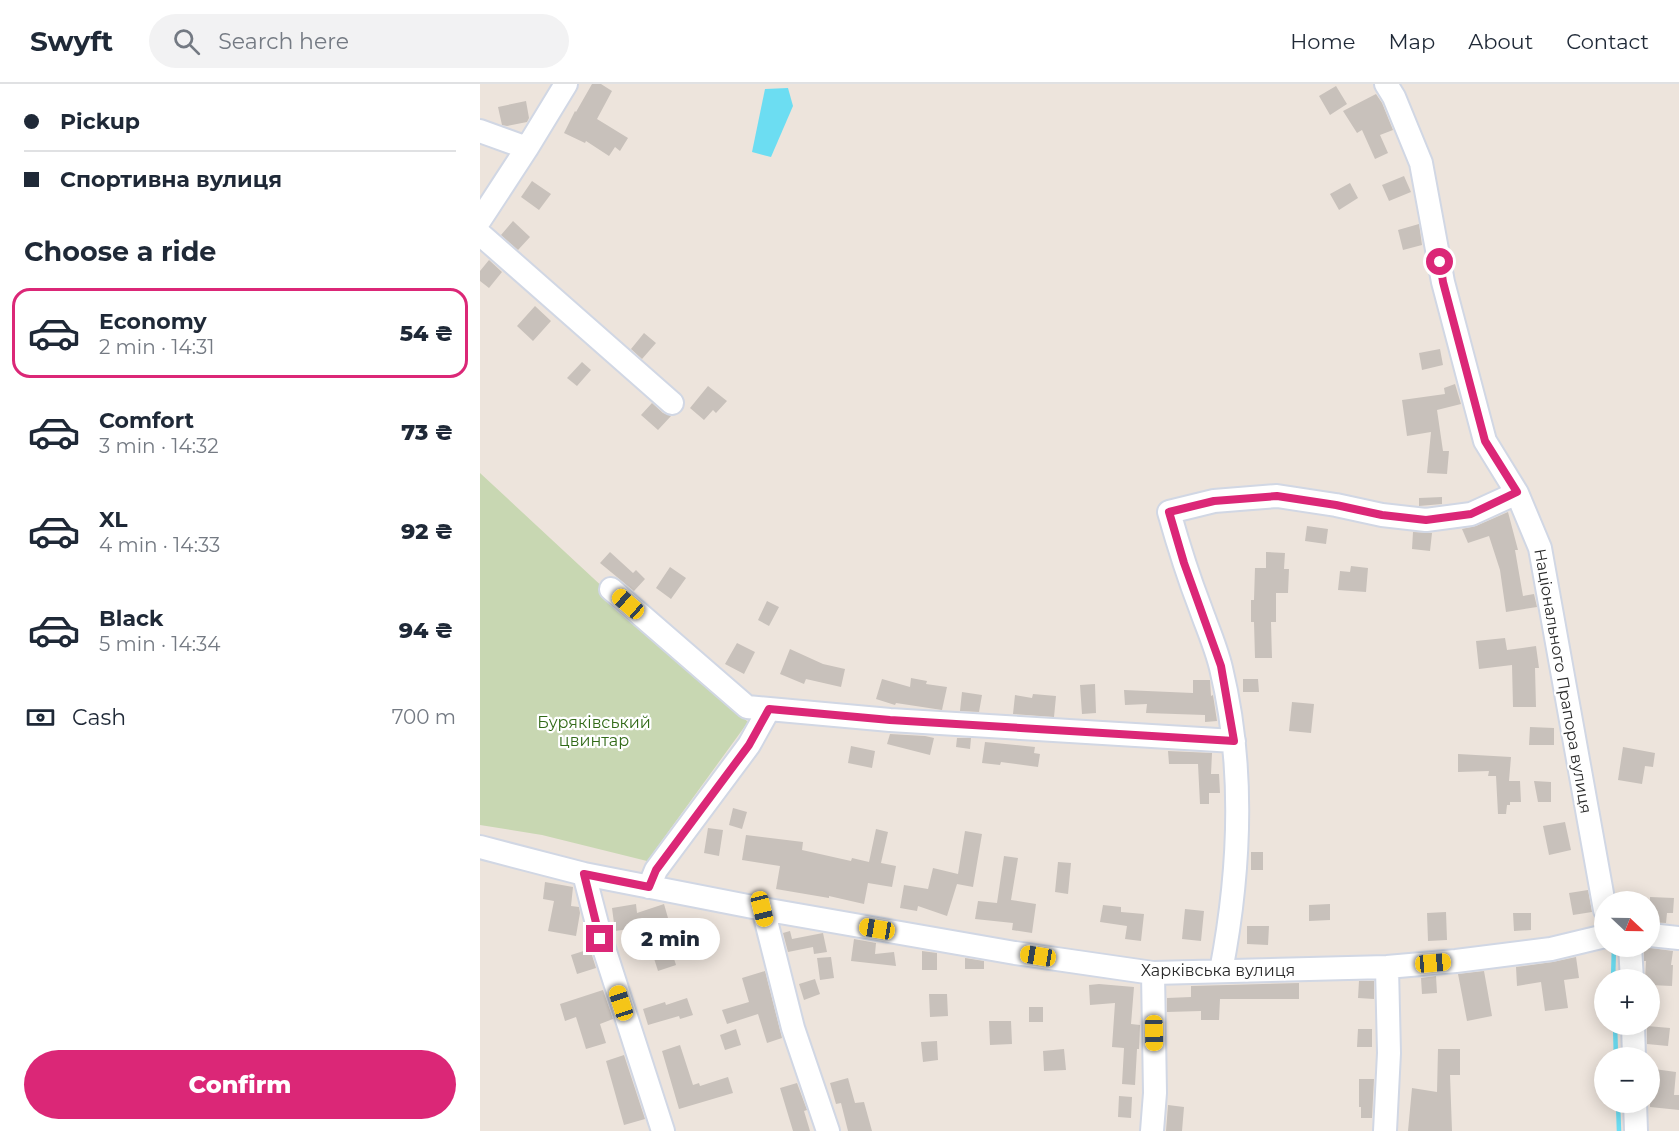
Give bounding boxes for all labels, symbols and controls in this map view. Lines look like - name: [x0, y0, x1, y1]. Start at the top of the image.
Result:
- search box: [149, 14, 569, 68]
- text: Swyft: [30, 24, 113, 58]
- icon: search: [170, 25, 203, 58]
- text: Search here: [218, 28, 349, 55]
- text: Home: [1290, 29, 1355, 54]
- text: Map: [1388, 29, 1435, 54]
- text: About: [1468, 29, 1533, 54]
- text: Contact: [1566, 29, 1649, 54]
- text: Pickup: [60, 108, 140, 135]
- text: Спортивна вулиця: [60, 166, 282, 193]
- text: Choose a ride: [24, 235, 216, 268]
- route start: [1426, 248, 1453, 275]
- icon: car: [27, 306, 81, 360]
- text: Economy: [99, 308, 207, 335]
- text: 54 ₴: [400, 320, 453, 347]
- text: 2 min · 14:31: [99, 335, 215, 359]
- icon: car: [27, 405, 81, 459]
- text: Comfort: [99, 407, 194, 434]
- text: 73 ₴: [401, 419, 453, 446]
- text: 3 min · 14:32: [99, 434, 219, 458]
- icon: car: [27, 504, 81, 558]
- text: XL: [99, 506, 128, 533]
- text: 92 ₴: [401, 518, 453, 545]
- text: 4 min · 14:33: [99, 533, 220, 557]
- street label: Національного Прапора вулиця: [1530, 547, 1596, 815]
- car: [609, 585, 647, 623]
- icon: car: [27, 603, 81, 657]
- text: Black: [99, 605, 163, 632]
- text: 94 ₴: [399, 617, 453, 644]
- text: 5 min · 14:34: [99, 632, 221, 656]
- icon: cash: [24, 701, 57, 734]
- text: Cash: [72, 704, 126, 731]
- text: 700 m: [392, 705, 456, 729]
- park label: Буряківський цвинтар: [537, 713, 651, 750]
- car: [749, 889, 775, 929]
- north arrow: [1594, 891, 1660, 957]
- map controls: [1594, 891, 1660, 1113]
- car: [858, 917, 896, 941]
- callout: 2 min: [621, 918, 720, 960]
- route end: [586, 925, 613, 952]
- text: 2 min: [641, 927, 700, 951]
- car: [1019, 944, 1057, 968]
- car: [1414, 952, 1452, 974]
- street label: Харківська вулиця: [1141, 961, 1295, 980]
- button: +: [1594, 969, 1660, 1035]
- car: [607, 983, 635, 1023]
- car: [1145, 1015, 1163, 1051]
- button: −: [1594, 1047, 1660, 1113]
- button: Confirm: [24, 1050, 456, 1119]

